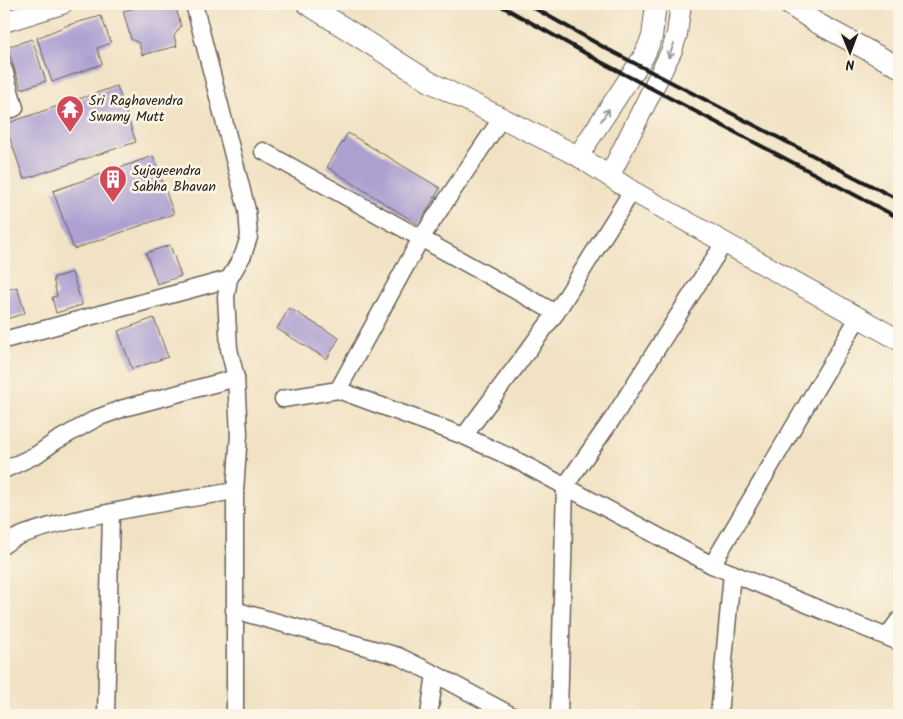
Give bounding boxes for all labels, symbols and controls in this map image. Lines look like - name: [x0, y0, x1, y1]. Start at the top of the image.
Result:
- north arrow: [826, 28, 876, 78]
- one-way arrow: [665, 43, 675, 58]
- text: N: [845, 53, 855, 75]
- place label: Sri Raghavendra Swamy Mutt: [89, 90, 183, 128]
- temple icon: Sri Raghavendra Swamy Mutt: [55, 94, 85, 133]
- one-way arrow: [600, 109, 610, 123]
- place label: Sujayeendra Sabha Bhavan: [132, 160, 216, 198]
- building icon: Sujayeendra Sabha Bhavan: [98, 164, 128, 203]

